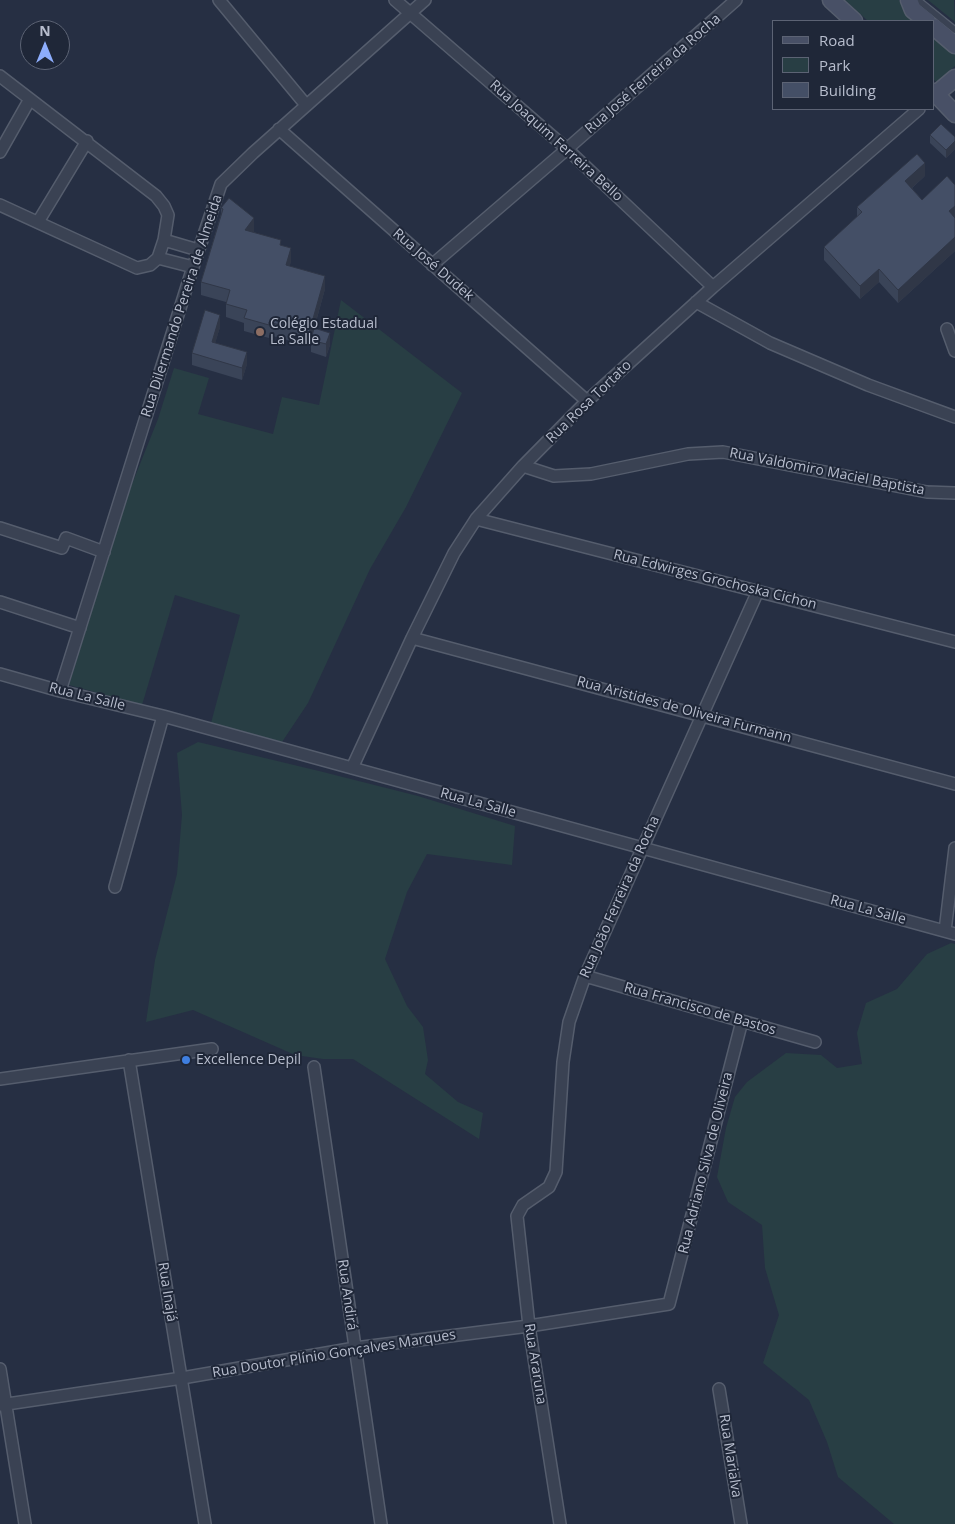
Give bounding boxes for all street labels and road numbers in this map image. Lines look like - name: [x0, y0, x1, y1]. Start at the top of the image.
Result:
- street label: Rua José Ferreira da Rocha: [582, 11, 724, 137]
- street label: Rua Joaquim Ferreira Bello: [486, 77, 626, 205]
- street label: Rua Dilermando Pereira de Almeida: [138, 193, 226, 419]
- street label: Rua José Dudek: [389, 225, 477, 305]
- street label: Rua Rosa Tortato: [543, 357, 635, 447]
- street label: Rua Valdomiro Maciel Baptista: [728, 445, 926, 499]
- street label: Rua Edwirges Grochoska Cichon: [612, 547, 818, 613]
- street label: Rua Aristides de Oliveira Furmann: [575, 673, 793, 747]
- street label: Rua La Salle: [47, 679, 127, 715]
- street label: Rua La Salle: [438, 785, 518, 821]
- street label: Rua João Ferreira da Rocha: [577, 813, 663, 981]
- street label: Rua La Salle: [828, 892, 908, 928]
- street label: Rua Francisco de Bastos: [622, 979, 778, 1039]
- street label: Rua Adriano Silva de Oliveira: [675, 1070, 737, 1256]
- street label: Rua Andirá: [334, 1258, 360, 1332]
- street label: Rua Inajá: [154, 1261, 180, 1323]
- street label: Rua Araruna: [520, 1322, 550, 1406]
- street label: Rua Doutor Plínio Gonçalves Marques: [211, 1326, 457, 1382]
- street label: Rua Marialva: [715, 1413, 745, 1499]

